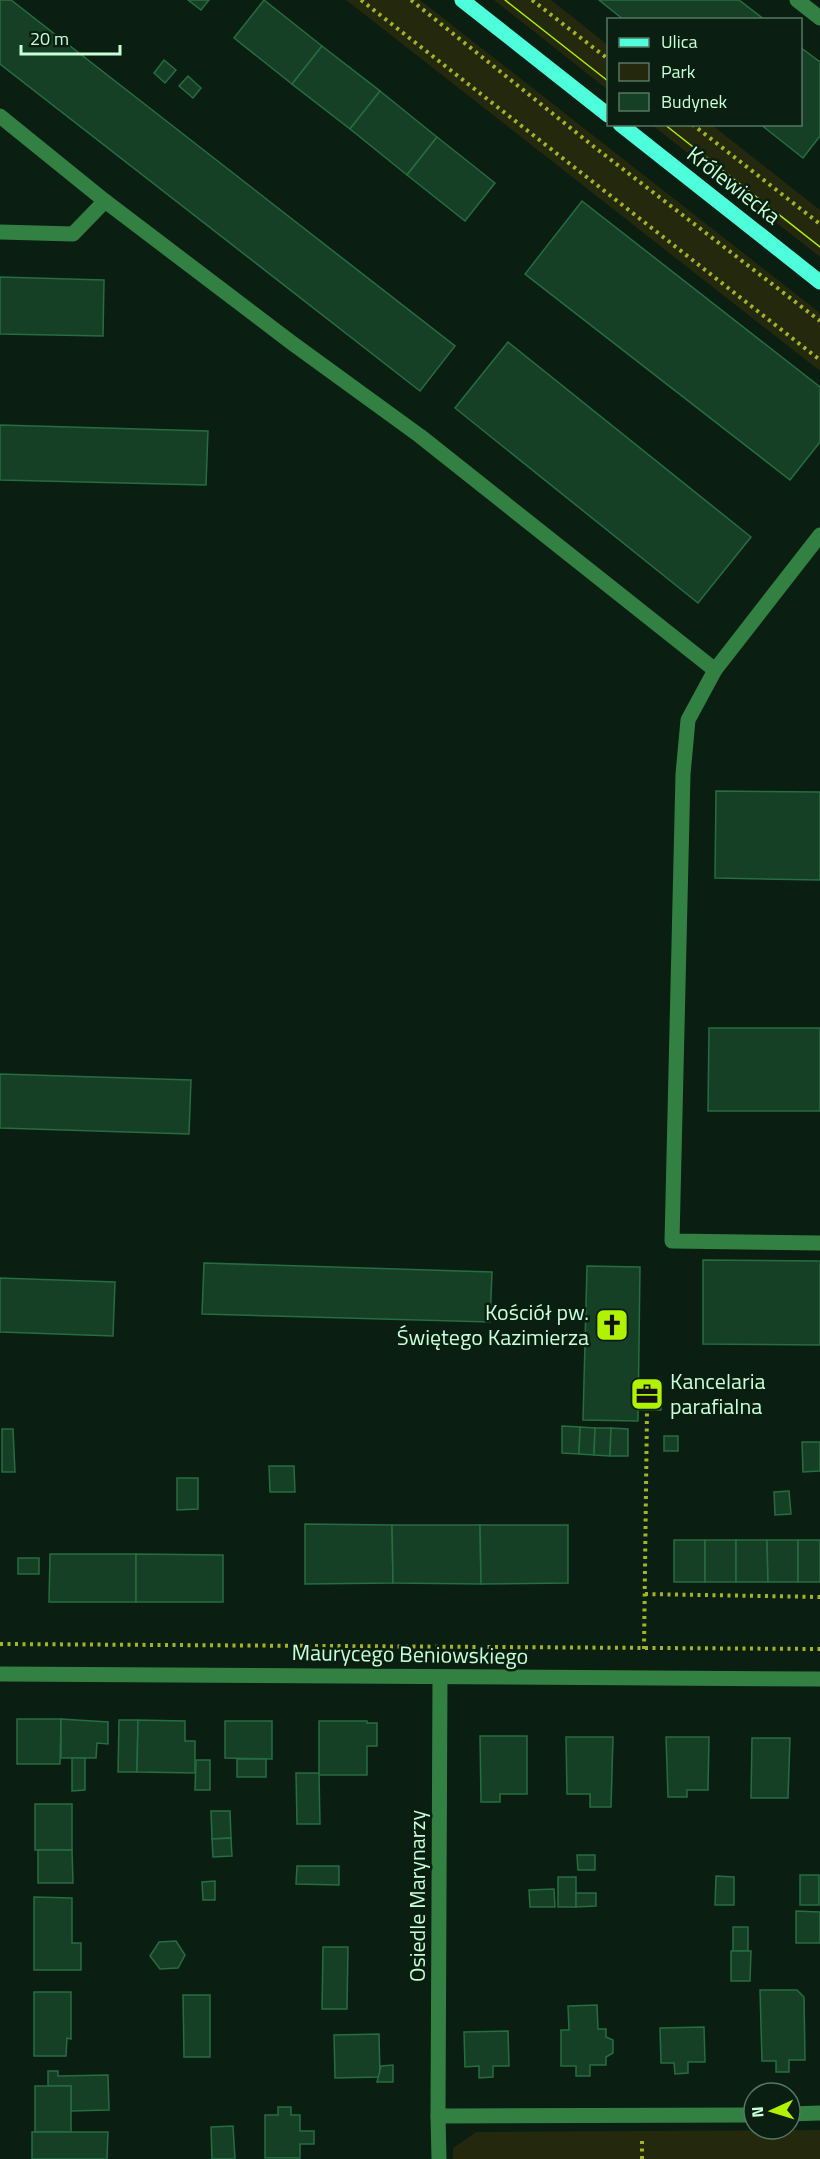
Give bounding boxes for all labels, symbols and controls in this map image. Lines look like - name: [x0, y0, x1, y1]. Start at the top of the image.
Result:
- scale bar: [21, 18, 120, 56]
- legend: [607, 18, 802, 126]
- text: 20 m: [30, 25, 69, 52]
- text: Ulica: [661, 28, 698, 55]
- text: Park: [661, 58, 696, 85]
- text: Budynek: [661, 88, 728, 115]
- street label: Królewiecka: [680, 137, 788, 233]
- place label: Kościół pw. Świętego Kazimierza: [397, 1295, 589, 1354]
- church icon: Kościół pw. Świętego Kazimierza: [594, 1307, 630, 1343]
- place label: Kancelaria parafialna: [670, 1364, 765, 1423]
- office icon: Kancelaria parafialna: [629, 1376, 665, 1412]
- street label: Maurycego Beniowskiego: [291, 1635, 529, 1673]
- street label: Osiedle Marynarzy: [400, 1810, 434, 1982]
- north arrow: [742, 2081, 802, 2141]
- text: N: [745, 2106, 769, 2118]

